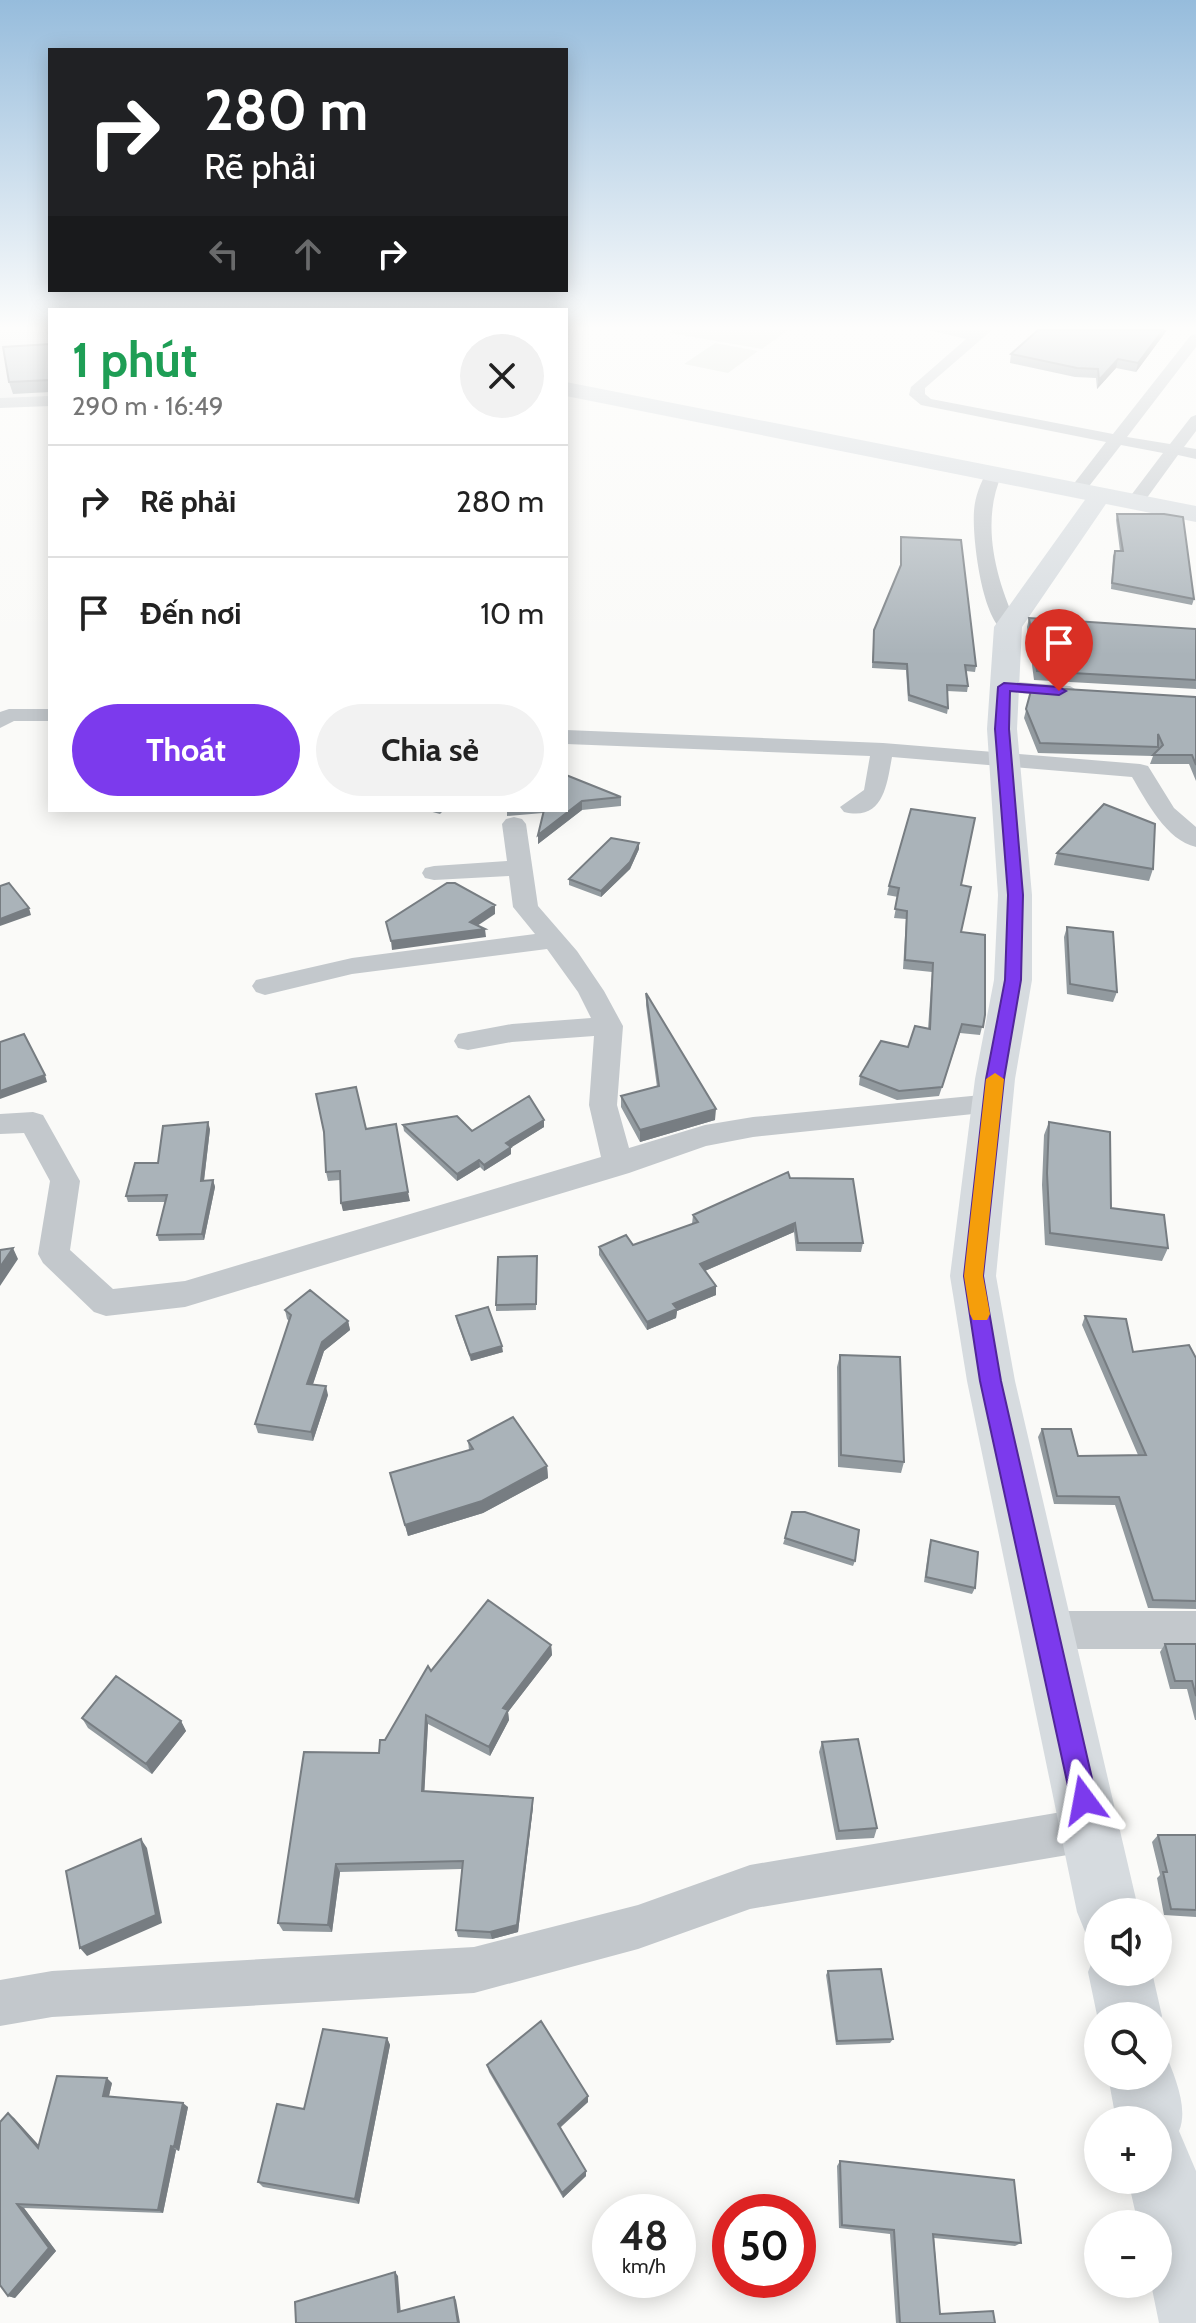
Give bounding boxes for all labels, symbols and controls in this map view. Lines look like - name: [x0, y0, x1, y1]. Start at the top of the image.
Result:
- text: 280 m: [204, 76, 368, 144]
- icon: right: [72, 80, 176, 184]
- text: Rẽ phải: [204, 144, 316, 188]
- icon: left: [202, 232, 246, 276]
- icon: ahead: [286, 232, 330, 276]
- icon: right: [370, 232, 414, 276]
- text: 1 phút: [72, 331, 197, 389]
- button: close: [460, 334, 544, 418]
- text: 290 m · 16:49: [72, 390, 224, 422]
- icon: right: [72, 479, 116, 523]
- text: Rẽ phải: [140, 483, 236, 520]
- text: 280 m: [456, 483, 544, 520]
- icon: arrive: [72, 591, 116, 635]
- text: Đến nơi: [140, 595, 242, 632]
- text: 10 m: [480, 595, 544, 632]
- pin: [1025, 609, 1093, 691]
- icon: arrive: [1037, 621, 1081, 665]
- button: Thoát: [72, 704, 300, 796]
- button: Chia sẻ: [316, 704, 544, 796]
- position arrow: [1042, 1758, 1126, 1842]
- map controls: [1084, 1898, 1172, 2298]
- button: sound: [1084, 1898, 1172, 1986]
- button: search: [1084, 2002, 1172, 2090]
- button: +: [1084, 2106, 1172, 2194]
- speed limit sign: 50: [712, 2194, 816, 2298]
- button: −: [1084, 2210, 1172, 2298]
- text: 48: [620, 2211, 669, 2260]
- text: km/h: [622, 2254, 666, 2278]

